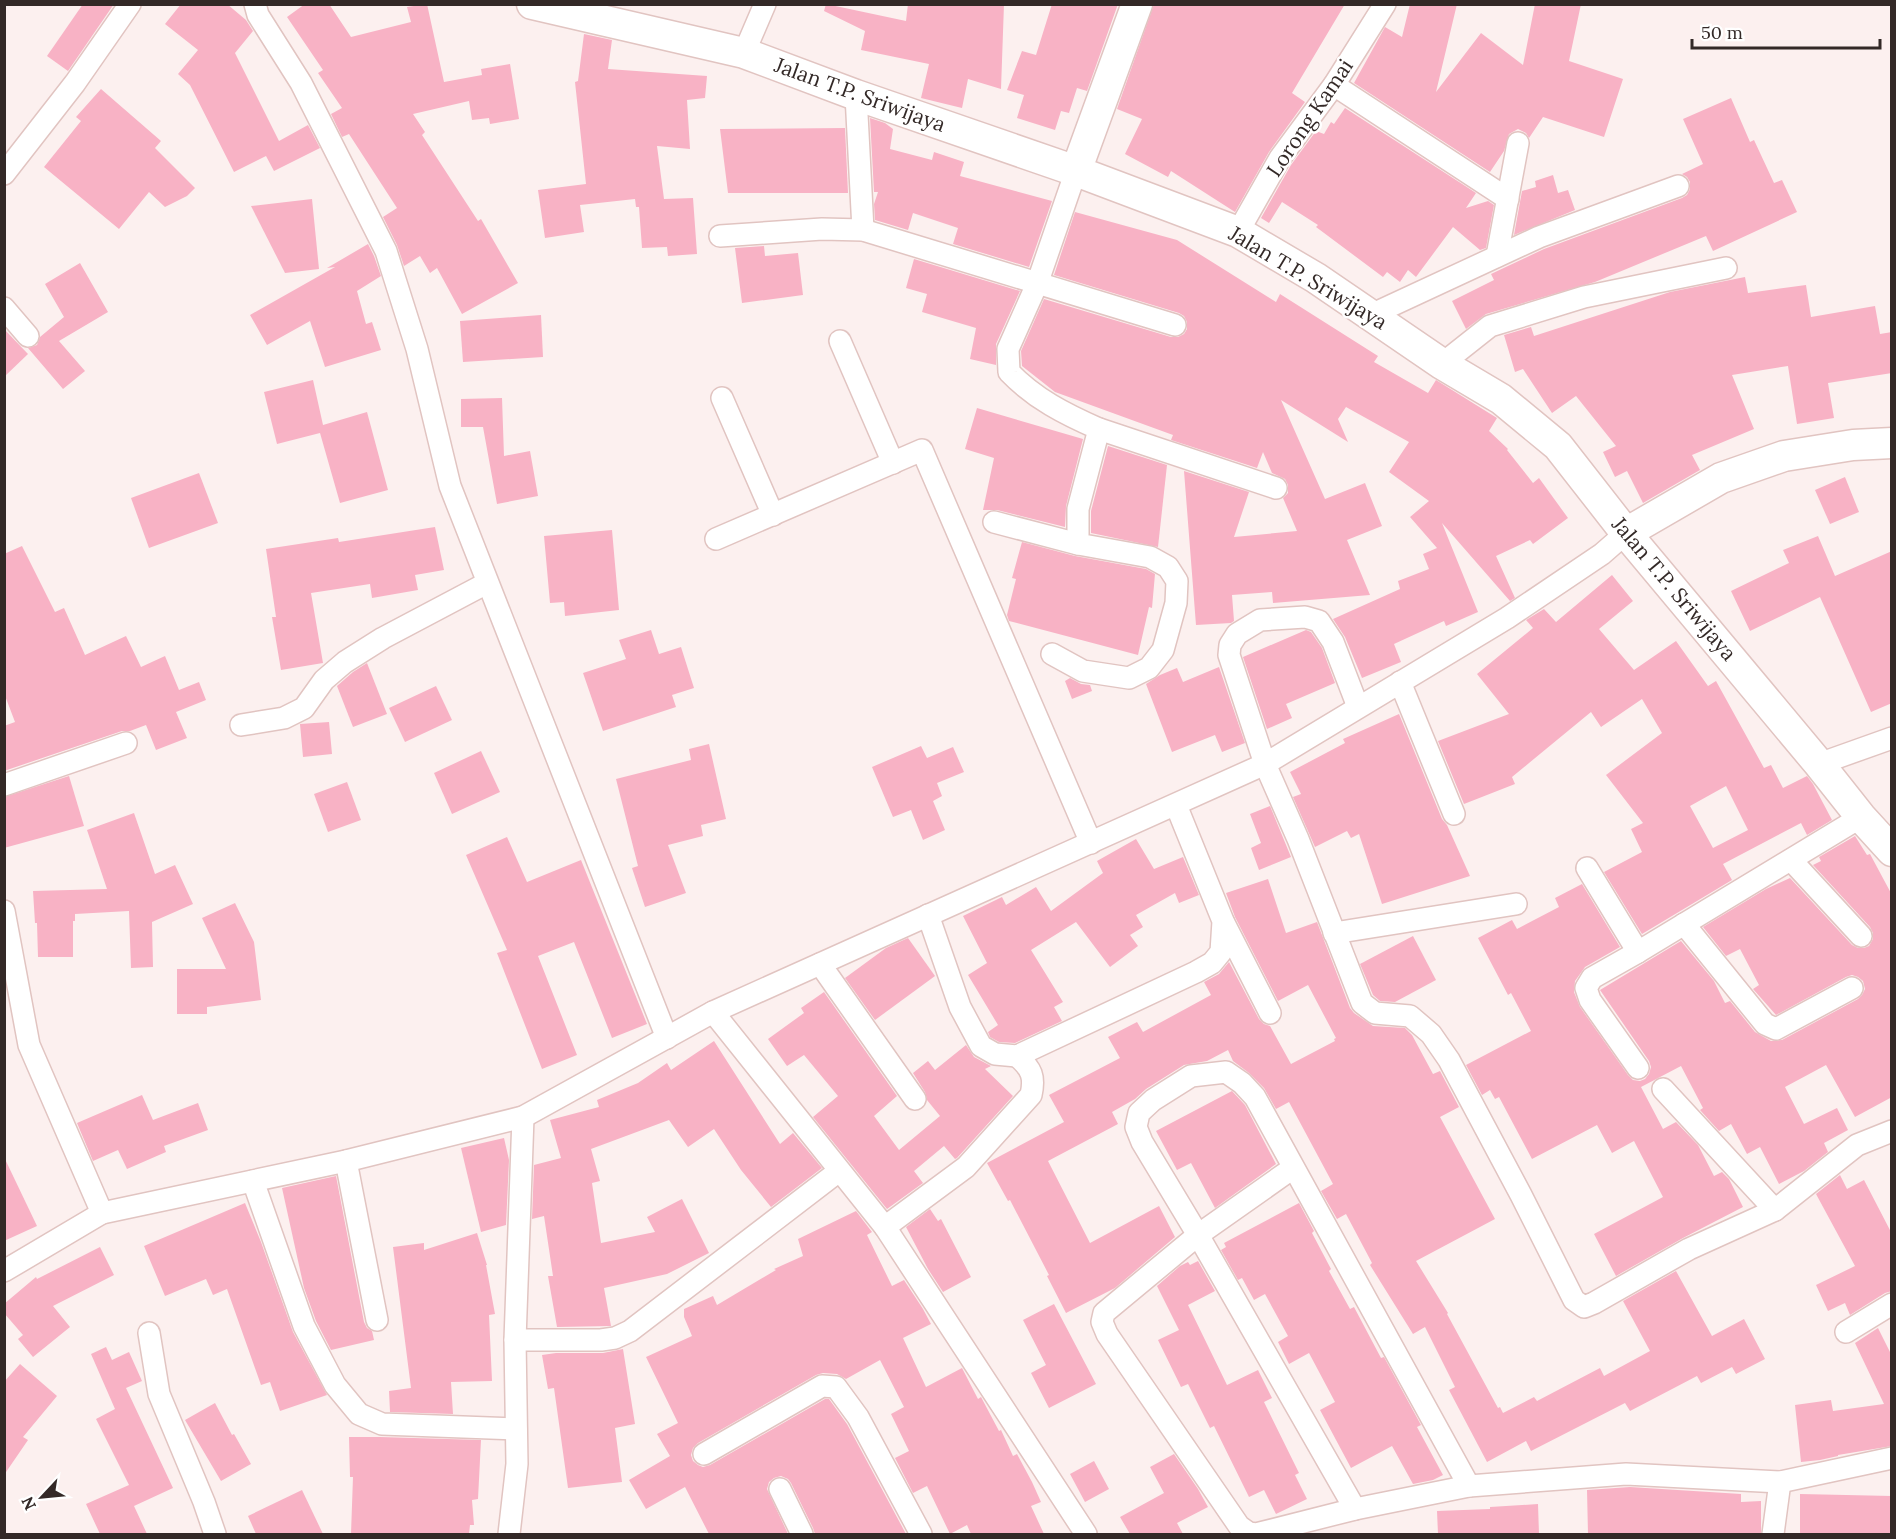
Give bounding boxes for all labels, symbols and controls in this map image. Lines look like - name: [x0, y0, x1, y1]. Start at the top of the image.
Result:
- scale bar: [1692, 12, 1880, 50]
- text: 50 m: [1701, 21, 1743, 44]
- street label: Jalan T.P. Sriwijaya: [770, 51, 949, 138]
- street label: Lorong Kamai: [1260, 54, 1359, 182]
- street label: Jalan T.P. Sriwijaya: [1223, 219, 1392, 336]
- street label: Jalan T.P. Sriwijaya: [1606, 510, 1743, 666]
- north arrow: [12, 1467, 72, 1527]
- text: N: [17, 1494, 40, 1514]

